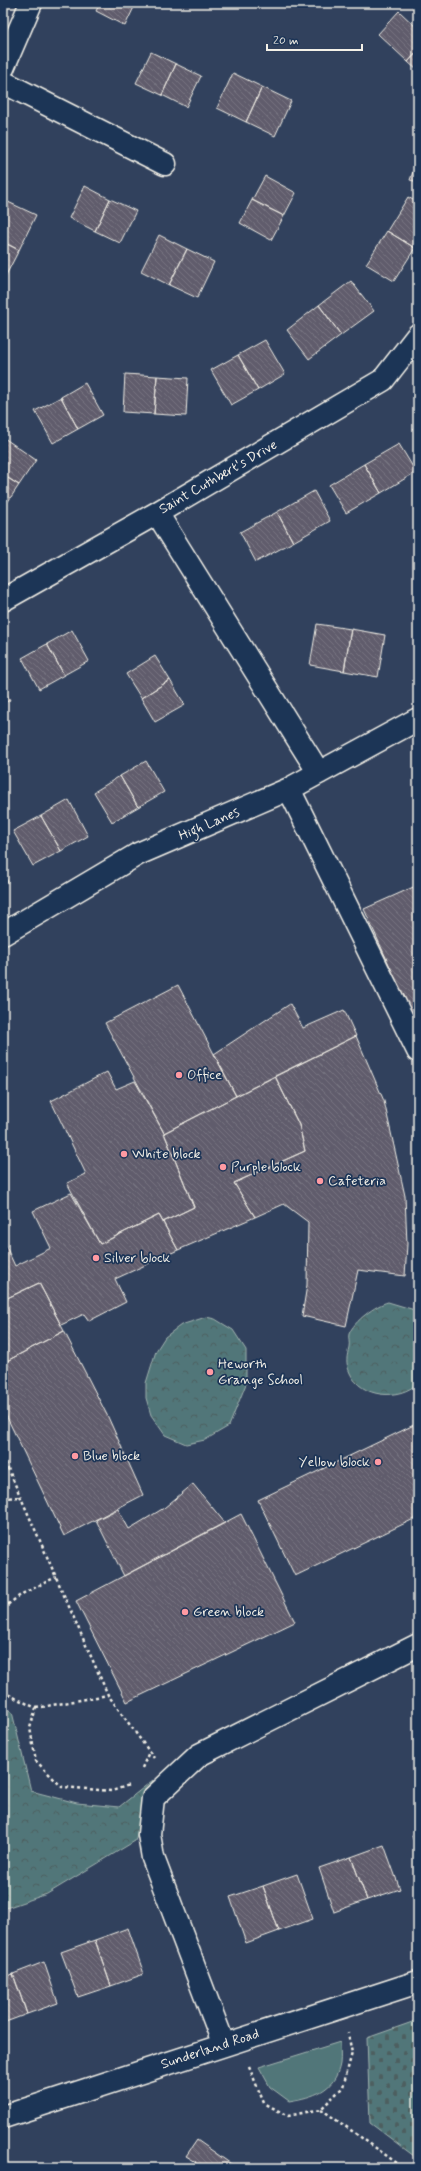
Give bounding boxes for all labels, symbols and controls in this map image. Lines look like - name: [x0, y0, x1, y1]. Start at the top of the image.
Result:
- scale bar: [267, 26, 362, 52]
- text: 20 m: [273, 33, 299, 49]
- street label: Saint Cuthbert's Drive: [156, 436, 280, 518]
- street label: High Lanes: [176, 803, 243, 847]
- place label: Office: [187, 1066, 222, 1084]
- marker: Office: [174, 1070, 184, 1080]
- place label: White block: [132, 1145, 201, 1163]
- marker: White block: [119, 1149, 129, 1159]
- place label: Purple block: [231, 1158, 301, 1176]
- marker: Purple block: [218, 1162, 228, 1172]
- place label: Cafeteria: [328, 1172, 386, 1190]
- marker: Cafeteria: [315, 1176, 325, 1186]
- place label: Silver block: [104, 1249, 171, 1267]
- marker: Silver block: [91, 1253, 101, 1263]
- place label: Heworth Grange School: [218, 1355, 303, 1389]
- marker: Heworth Grange School: [205, 1367, 215, 1377]
- place label: Blue block: [83, 1447, 140, 1465]
- marker: Blue block: [70, 1451, 80, 1461]
- place label: Yellow block: [298, 1453, 370, 1471]
- marker: Yellow block: [373, 1457, 383, 1467]
- place label: Green block: [193, 1603, 264, 1621]
- marker: Green block: [180, 1607, 190, 1617]
- street label: Sunderland Road: [158, 2025, 262, 2073]

